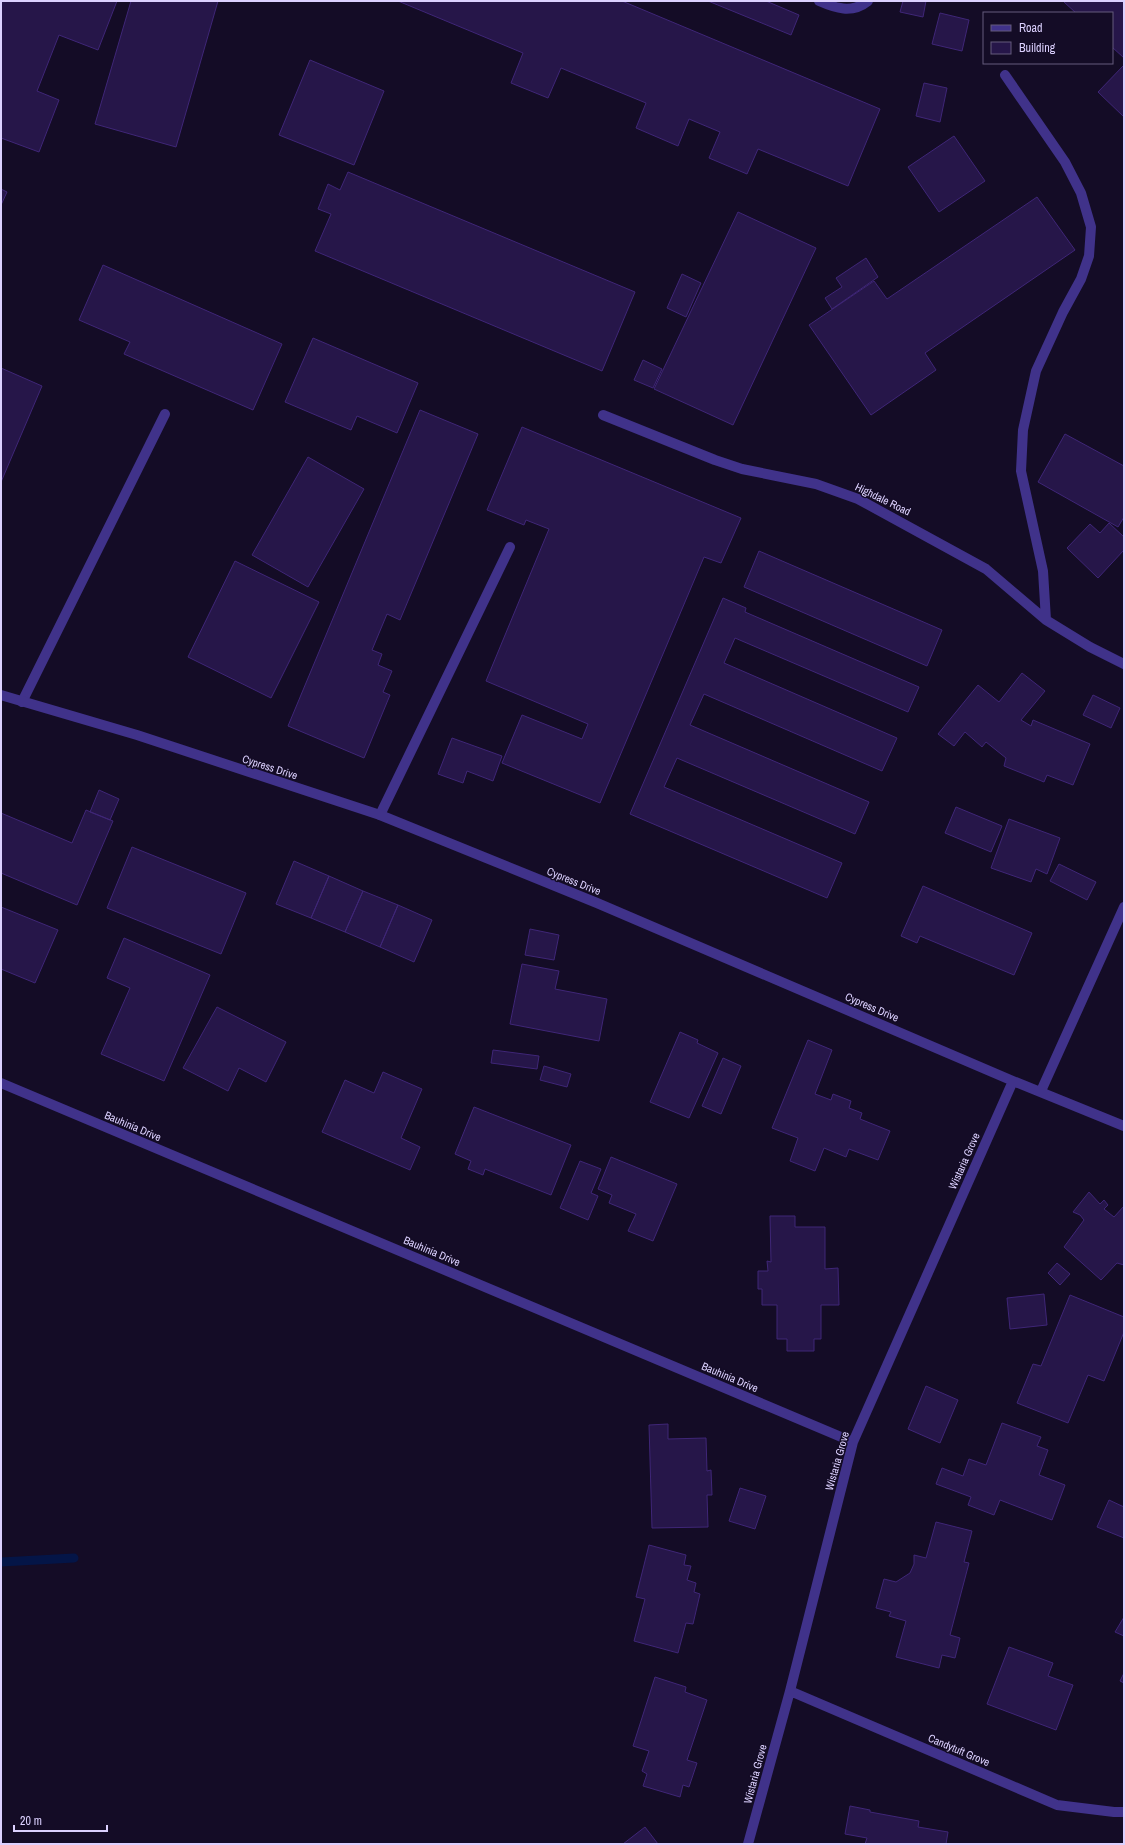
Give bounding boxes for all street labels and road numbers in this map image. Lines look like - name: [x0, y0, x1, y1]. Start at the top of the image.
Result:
- street label: Highdale Road: [853, 480, 913, 518]
- street label: Cypress Drive: [241, 752, 299, 782]
- street label: Cypress Drive: [545, 864, 603, 898]
- street label: Cypress Drive: [843, 989, 901, 1025]
- street label: Bauhinia Drive: [103, 1108, 163, 1144]
- street label: Wistaria Grove: [945, 1130, 983, 1192]
- street label: Bauhinia Drive: [402, 1233, 462, 1269]
- street label: Bauhinia Drive: [700, 1359, 760, 1395]
- street label: Wistaria Grove: [822, 1430, 852, 1492]
- street label: Candytuft Grove: [926, 1731, 992, 1769]
- street label: Wistaria Grove: [740, 1743, 770, 1805]

